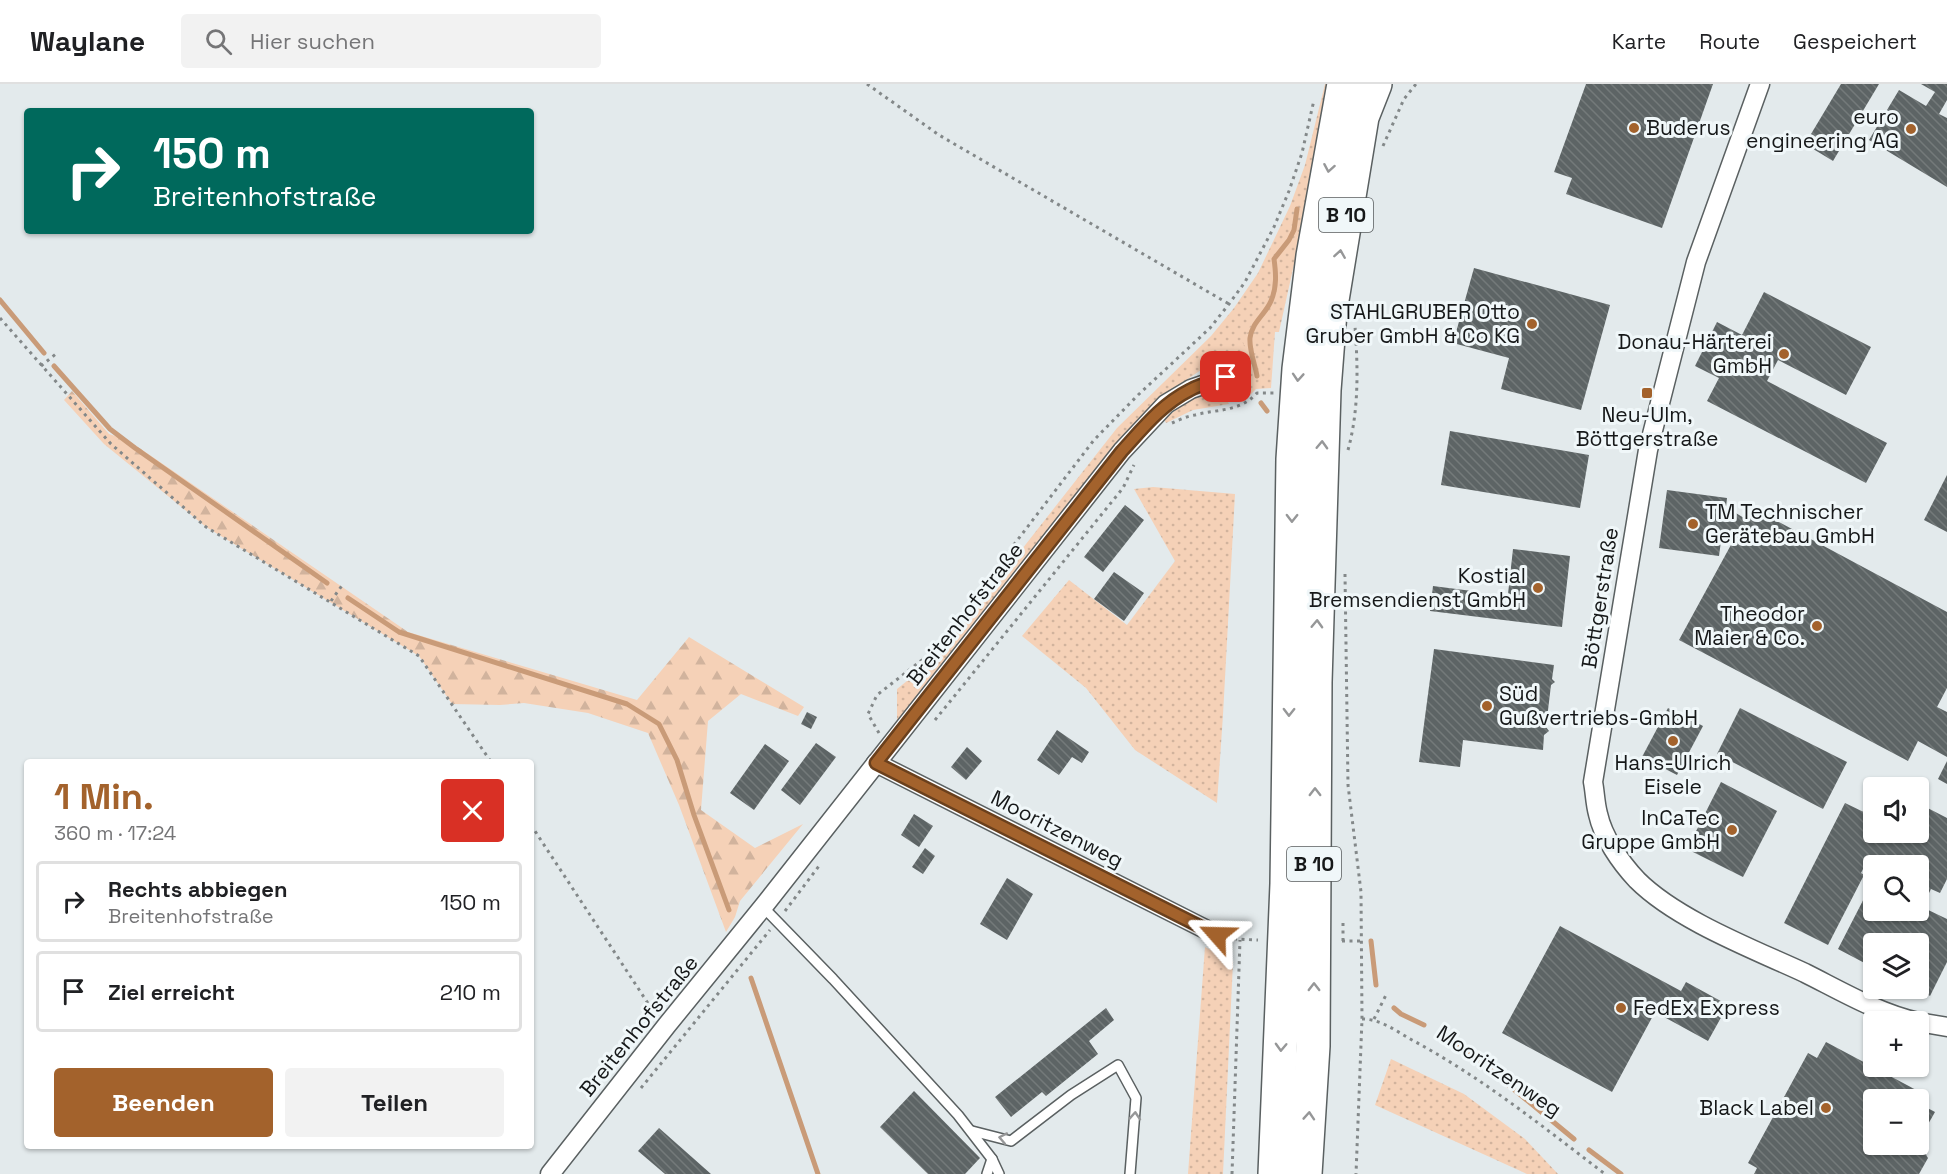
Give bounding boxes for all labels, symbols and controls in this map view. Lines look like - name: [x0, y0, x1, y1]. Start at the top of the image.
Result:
- search box: [181, 14, 601, 68]
- text: Waylane: [30, 23, 145, 59]
- icon: search: [202, 25, 235, 58]
- text: Hier suchen: [250, 27, 375, 55]
- text: Karte: [1612, 28, 1666, 55]
- text: Route: [1699, 28, 1760, 55]
- text: Gespeichert: [1793, 28, 1917, 55]
- place label: euro engineering AG: [1746, 103, 1899, 154]
- place label: Buderus: [1646, 114, 1731, 141]
- marker: Buderus: [1627, 121, 1641, 135]
- marker: euro engineering AG: [1904, 122, 1918, 136]
- text: 150 m: [153, 127, 271, 180]
- icon: right: [54, 132, 132, 210]
- one-way arrow: [1323, 164, 1335, 173]
- text: Breitenhofstraße: [153, 179, 377, 214]
- road number: B 10: [1319, 198, 1373, 232]
- one-way arrow: [1333, 250, 1346, 260]
- place label: STAHLGRUBER Otto Gruber GmbH & Co KG: [1306, 298, 1520, 349]
- marker: STAHLGRUBER Otto Gruber GmbH & Co KG: [1525, 317, 1539, 331]
- place label: Donau-Härterei GmbH: [1617, 328, 1772, 379]
- marker: Donau-Härterei GmbH: [1777, 347, 1791, 361]
- pin: [1200, 351, 1251, 402]
- icon: arrive: [1209, 360, 1242, 393]
- one-way arrow: [1292, 372, 1305, 381]
- marker: Neu-Ulm, Böttgerstraße: [1640, 386, 1654, 400]
- place label: Neu-Ulm, Böttgerstraße: [1576, 401, 1718, 452]
- one-way arrow: [1316, 440, 1329, 449]
- place label: TM Technischer Gerätebau GmbH: [1705, 498, 1875, 549]
- one-way arrow: [1286, 513, 1298, 522]
- marker: TM Technischer Gerätebau GmbH: [1686, 517, 1700, 531]
- street label: Böttgerstraße: [1575, 525, 1624, 670]
- street label: Breitenhofstraße: [900, 537, 1029, 691]
- place label: Kostial Bremsendienst GmbH: [1309, 562, 1526, 613]
- marker: Kostial Bremsendienst GmbH: [1531, 581, 1545, 595]
- place label: Theodor Maier & Co.: [1694, 600, 1805, 651]
- one-way arrow: [1311, 619, 1323, 628]
- marker: Theodor Maier & Co.: [1810, 619, 1824, 633]
- place label: Süd Gußvertriebs-GmbH: [1499, 680, 1698, 731]
- marker: Süd Gußvertriebs-GmbH: [1480, 699, 1494, 713]
- one-way arrow: [1283, 708, 1295, 717]
- marker: Hans-Ulrich Eisele: [1666, 734, 1680, 748]
- place label: Hans-Ulrich Eisele: [1615, 749, 1731, 800]
- text: 1 Min.: [54, 774, 154, 820]
- map controls: [1863, 777, 1929, 1155]
- button: sound: [1863, 777, 1929, 843]
- button: close: [441, 779, 504, 842]
- street label: Mooritzenweg: [986, 784, 1128, 874]
- one-way arrow: [1308, 788, 1321, 797]
- place label: InCaTec Gruppe GmbH: [1581, 804, 1720, 855]
- text: 360 m · 17:24: [54, 820, 176, 846]
- marker: InCaTec Gruppe GmbH: [1725, 823, 1739, 837]
- road number: B 10: [1287, 847, 1341, 881]
- button: search: [1863, 855, 1929, 921]
- text: Rechts abbiegen: [108, 875, 288, 903]
- icon: right: [57, 885, 90, 918]
- text: 150 m: [440, 888, 501, 916]
- text: Breitenhofstraße: [108, 903, 274, 929]
- position arrow: [1185, 903, 1249, 967]
- button: layers: [1863, 933, 1929, 999]
- street label: Breitenhofstraße: [573, 950, 704, 1102]
- icon: arrive: [57, 975, 90, 1008]
- text: Ziel erreicht: [108, 978, 235, 1006]
- text: 210 m: [440, 978, 501, 1006]
- one-way arrow: [1307, 983, 1320, 992]
- place label: FedEx Express: [1633, 994, 1780, 1021]
- marker: FedEx Express: [1614, 1001, 1628, 1015]
- button: +: [1863, 1011, 1929, 1077]
- street label: Mooritzenweg: [1432, 1019, 1567, 1122]
- one-way arrow: [1274, 1043, 1287, 1052]
- button: Beenden: [54, 1068, 273, 1137]
- button: Teilen: [285, 1068, 504, 1137]
- button: −: [1863, 1089, 1929, 1155]
- place label: Black Label: [1699, 1094, 1814, 1121]
- marker: Black Label: [1819, 1101, 1833, 1115]
- one-way arrow: [1128, 1111, 1141, 1120]
- one-way arrow: [1302, 1111, 1315, 1120]
- one-way arrow: [998, 1132, 1008, 1145]

